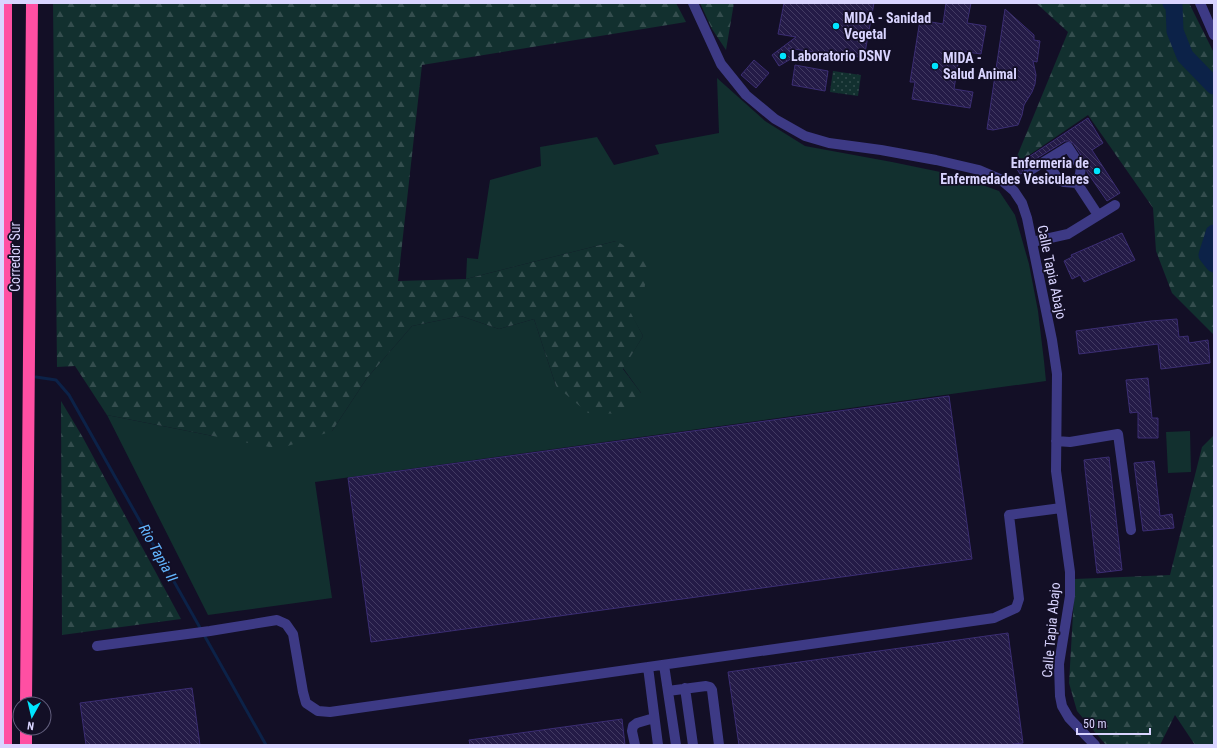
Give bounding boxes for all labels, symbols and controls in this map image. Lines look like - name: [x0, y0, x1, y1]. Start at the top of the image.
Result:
- place label: MIDA - Sanidad Vegetal: [844, 10, 931, 42]
- marker: MIDA - Sanidad Vegetal: [831, 21, 841, 31]
- place label: Laboratorio DSNV: [791, 48, 891, 64]
- place label: MIDA - Salud Animal: [943, 50, 1017, 82]
- marker: Laboratorio DSNV: [778, 51, 788, 61]
- marker: MIDA - Salud Animal: [930, 61, 940, 71]
- place label: Enfermeria de Enfermedades Vesiculares: [940, 155, 1089, 187]
- marker: Enfermeria de Enfermedades Vesiculares: [1092, 166, 1102, 176]
- street label: Corredor Sur: [7, 222, 23, 292]
- street label: Calle Tapia Abajo: [1034, 224, 1070, 320]
- water label: Rio Tapia II: [135, 521, 181, 585]
- street label: Calle Tapia Abajo: [1039, 582, 1063, 678]
- north arrow: [12, 696, 52, 736]
- scale bar: [1077, 710, 1150, 736]
- text: 50 m: [1083, 717, 1107, 731]
- text: N: [26, 718, 35, 732]

